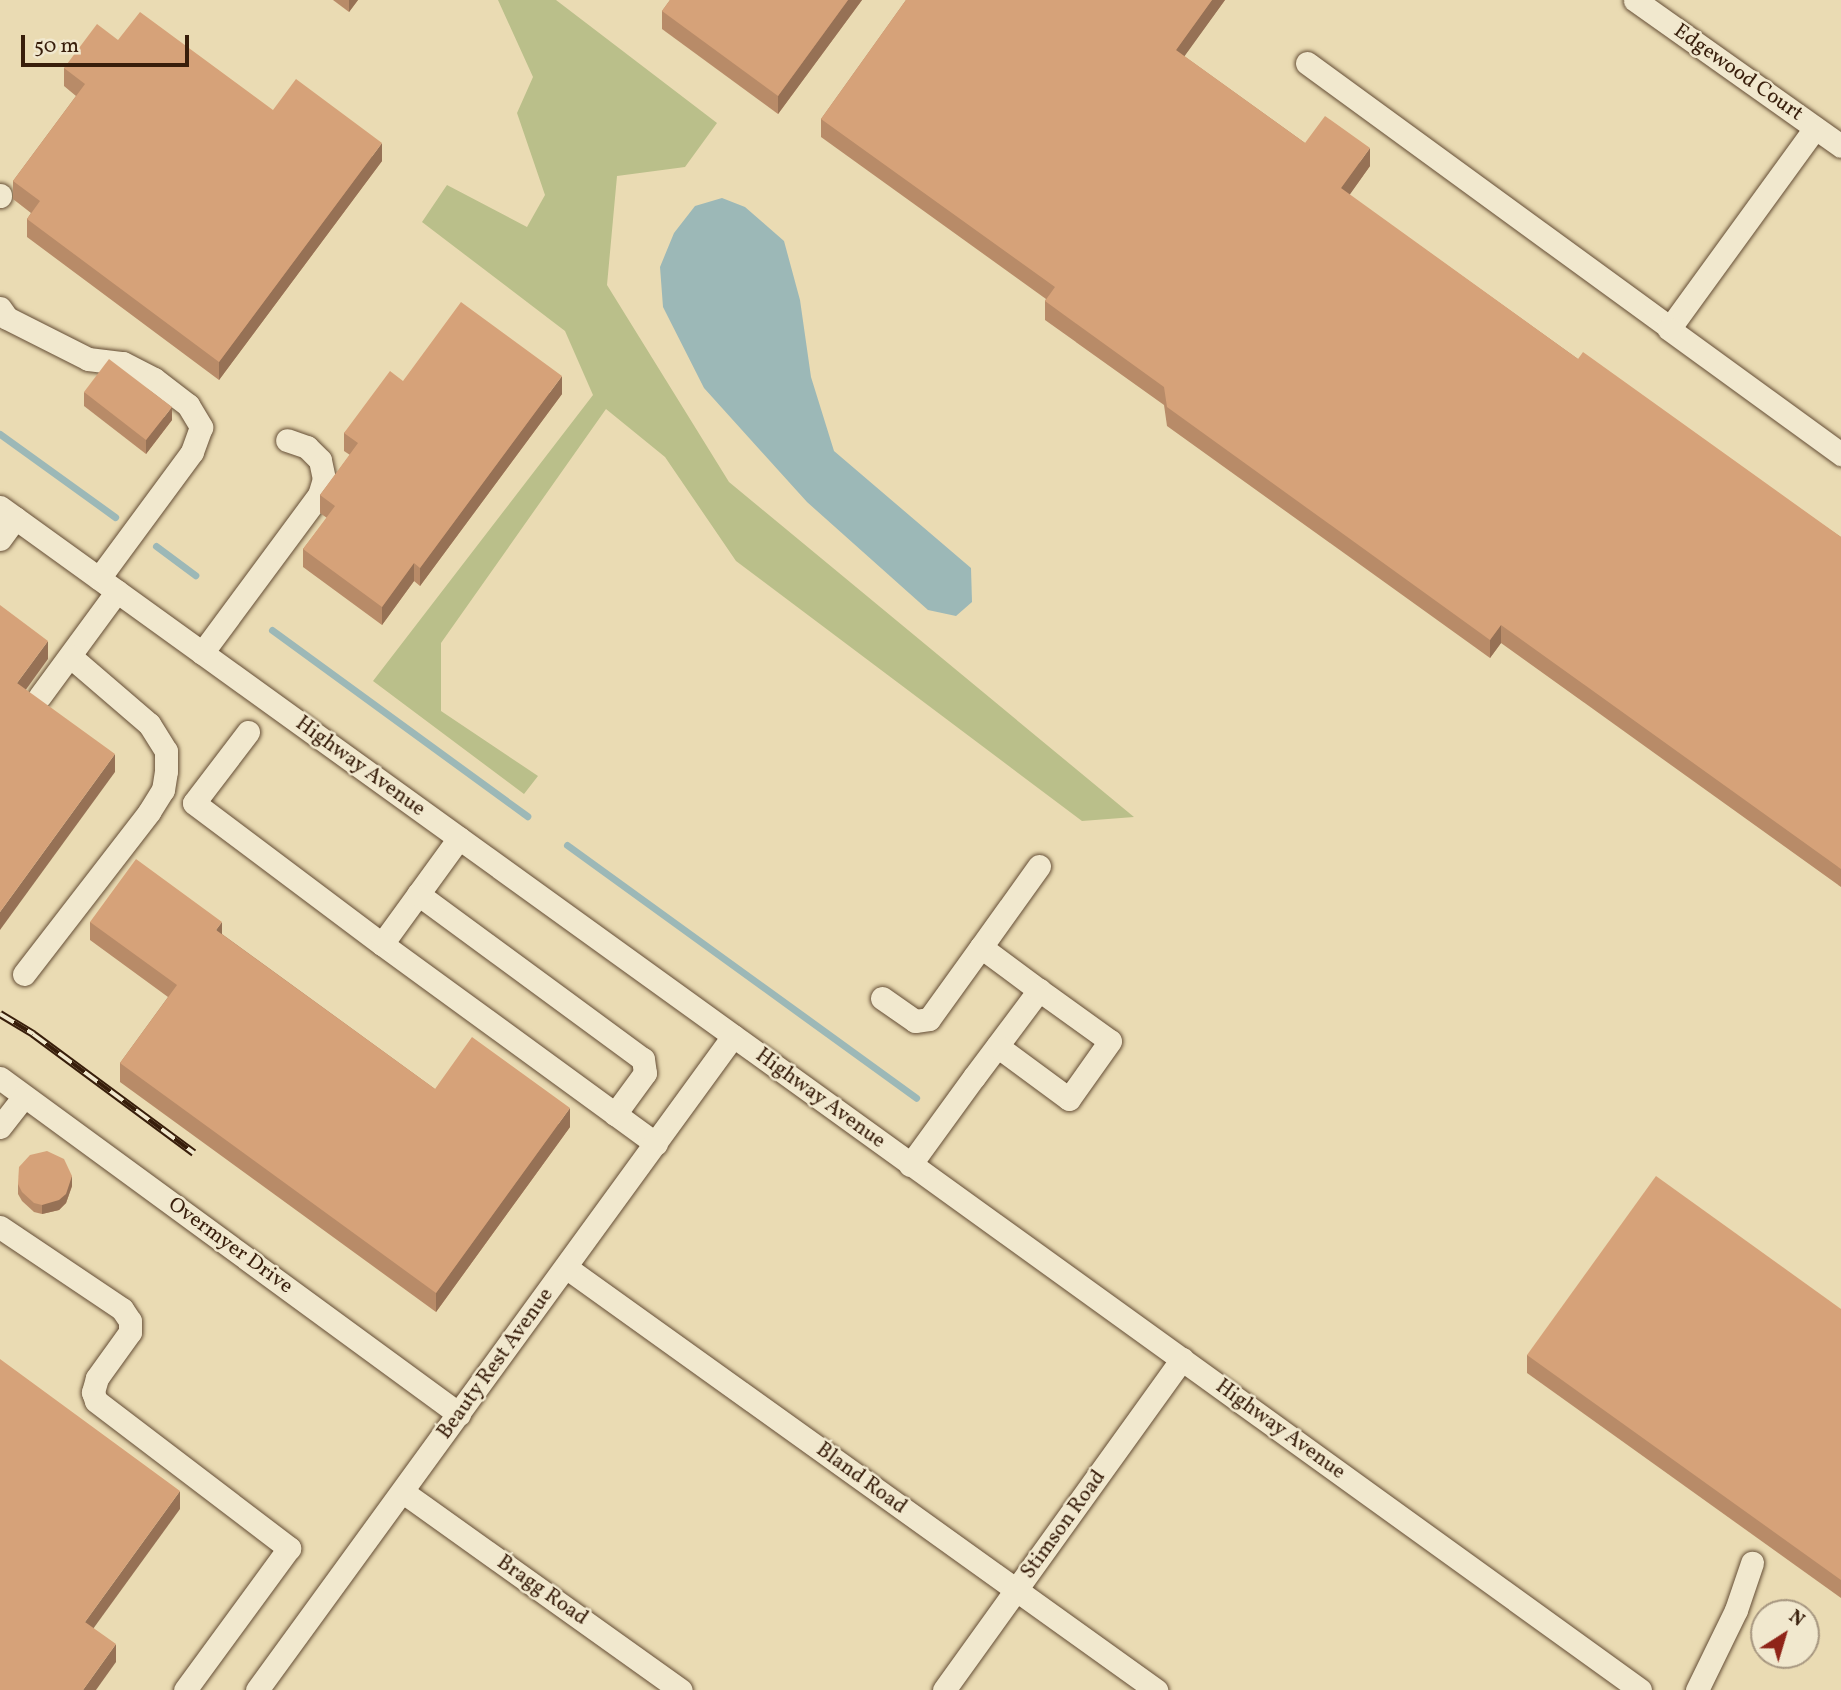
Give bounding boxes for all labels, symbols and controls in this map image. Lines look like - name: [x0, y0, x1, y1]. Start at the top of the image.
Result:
- street label: Edgewood Court: [1668, 19, 1808, 127]
- scale bar: [24, 21, 192, 65]
- text: 50 m: [34, 32, 79, 61]
- street label: Highway Avenue: [290, 711, 430, 823]
- street label: Highway Avenue: [750, 1043, 890, 1155]
- street label: Overmyer Drive: [163, 1192, 297, 1300]
- street label: Beauty Rest Avenue: [432, 1283, 560, 1445]
- street label: Highway Avenue: [1210, 1374, 1350, 1486]
- street label: Bland Road: [811, 1438, 911, 1520]
- street label: Stimson Road: [1016, 1466, 1112, 1584]
- street label: Bragg Road: [492, 1550, 592, 1632]
- north arrow: [1750, 1599, 1820, 1669]
- text: N: [1783, 1604, 1810, 1633]

